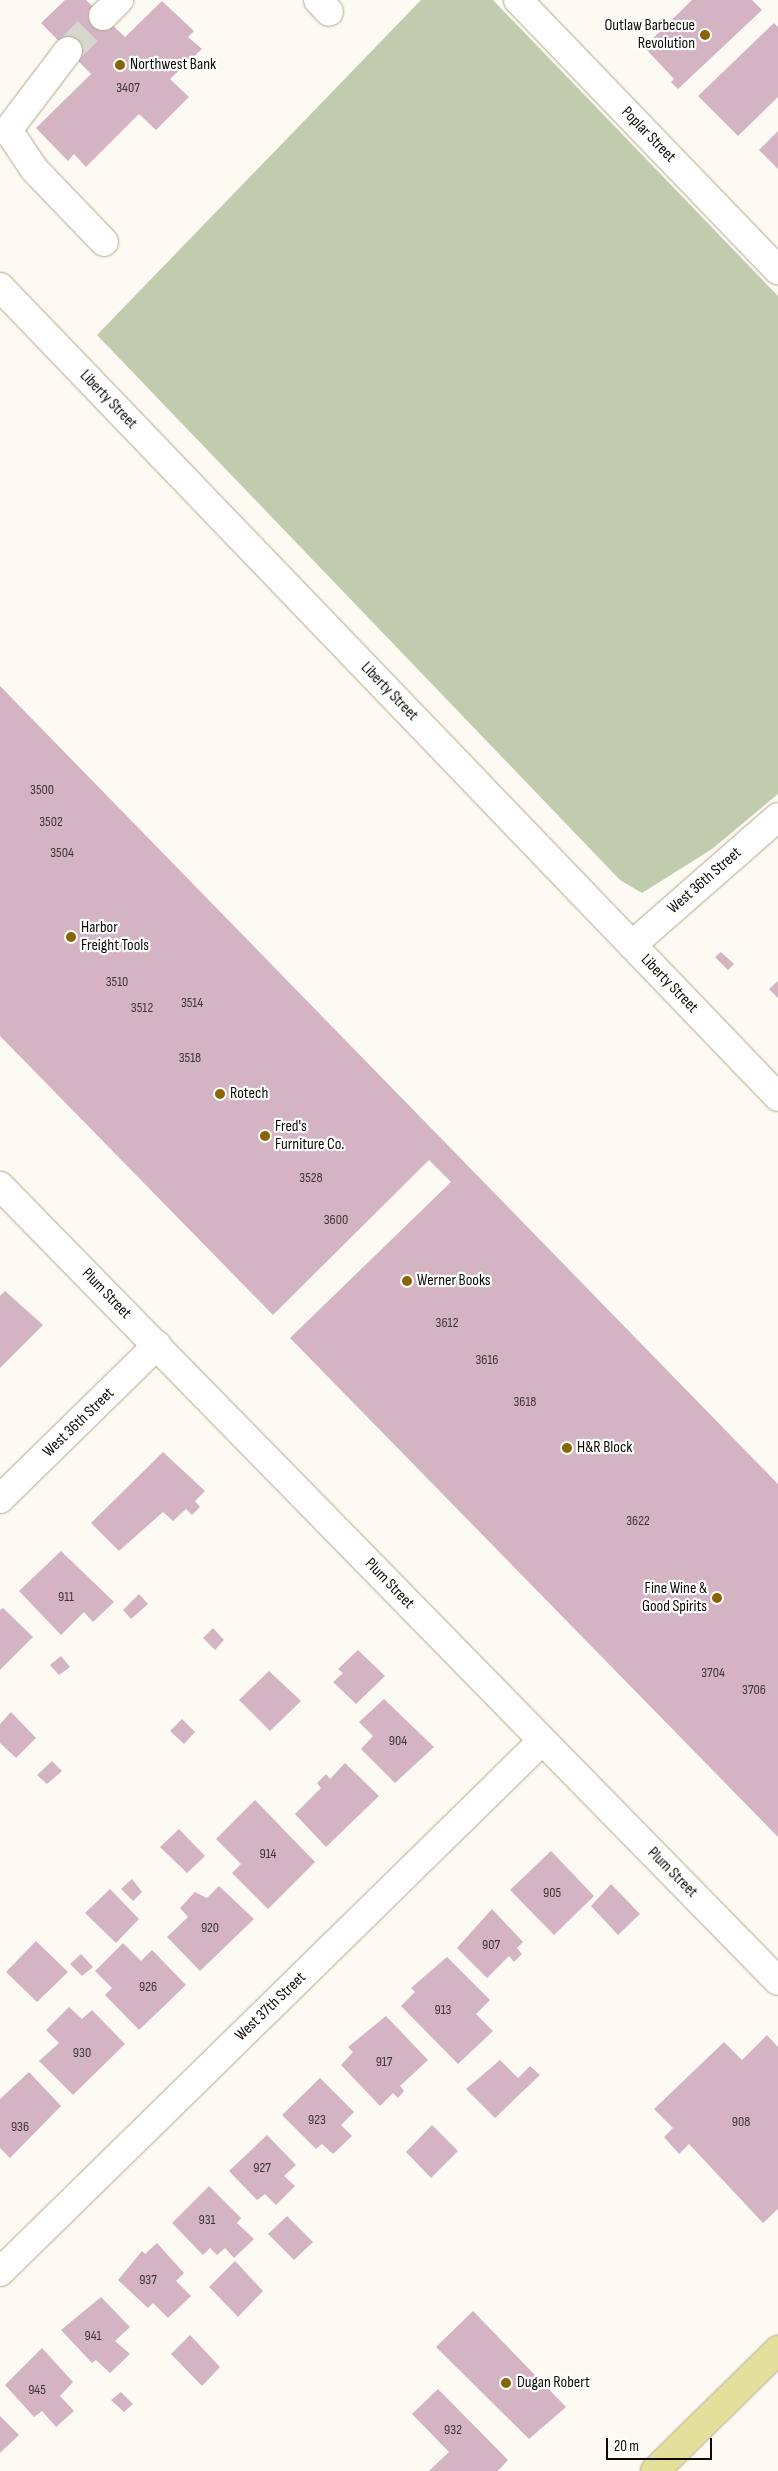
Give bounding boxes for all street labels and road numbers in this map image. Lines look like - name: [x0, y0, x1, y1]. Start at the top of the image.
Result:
- street label: Poplar Street: [617, 103, 679, 167]
- street label: Liberty Street: [75, 367, 141, 433]
- street label: Liberty Street: [356, 659, 422, 725]
- street label: West 36th Street: [664, 844, 746, 918]
- street label: Liberty Street: [636, 951, 702, 1017]
- street label: Plum Street: [77, 1265, 135, 1323]
- street label: West 36th Street: [39, 1384, 119, 1462]
- street label: Plum Street: [360, 1555, 418, 1613]
- street label: Plum Street: [643, 1844, 701, 1902]
- street label: West 37th Street: [232, 1968, 310, 2046]

